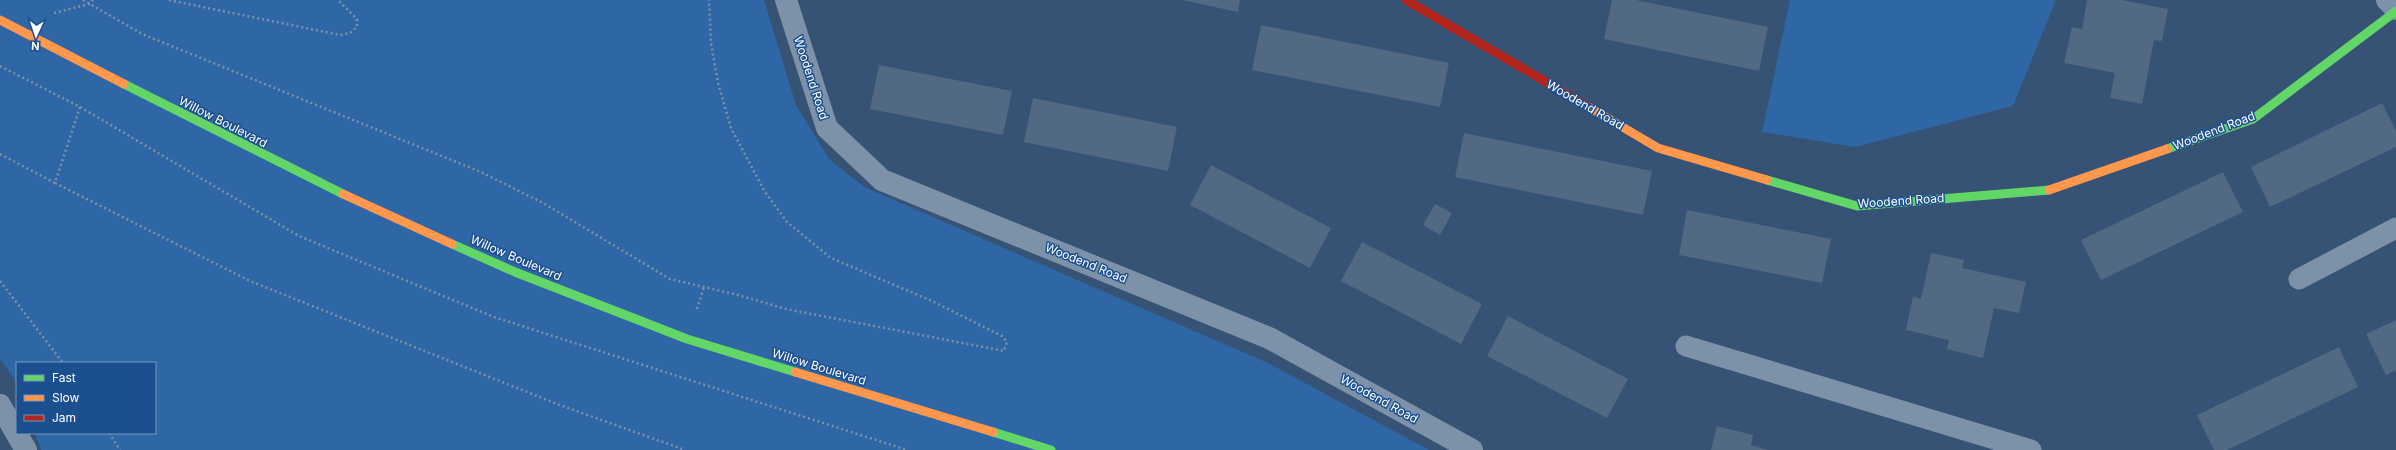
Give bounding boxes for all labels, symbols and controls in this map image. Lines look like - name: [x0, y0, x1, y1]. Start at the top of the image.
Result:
- north arrow: [16, 16, 56, 56]
- street label: Woodend Road: [791, 34, 832, 121]
- text: N: [31, 39, 40, 53]
- street label: Woodend Road: [1544, 76, 1627, 133]
- street label: Willow Boulevard: [176, 93, 270, 150]
- street label: Woodend Road: [2171, 108, 2257, 153]
- street label: Woodend Road: [1857, 190, 1945, 211]
- street label: Willow Boulevard: [468, 232, 564, 284]
- street label: Woodend Road: [1043, 239, 1129, 286]
- street label: Willow Boulevard: [770, 345, 868, 388]
- legend: [16, 362, 156, 434]
- text: Fast: [52, 370, 76, 385]
- street label: Woodend Road: [1338, 371, 1421, 426]
- text: Slow: [52, 390, 80, 405]
- text: Jam: [52, 410, 76, 425]

